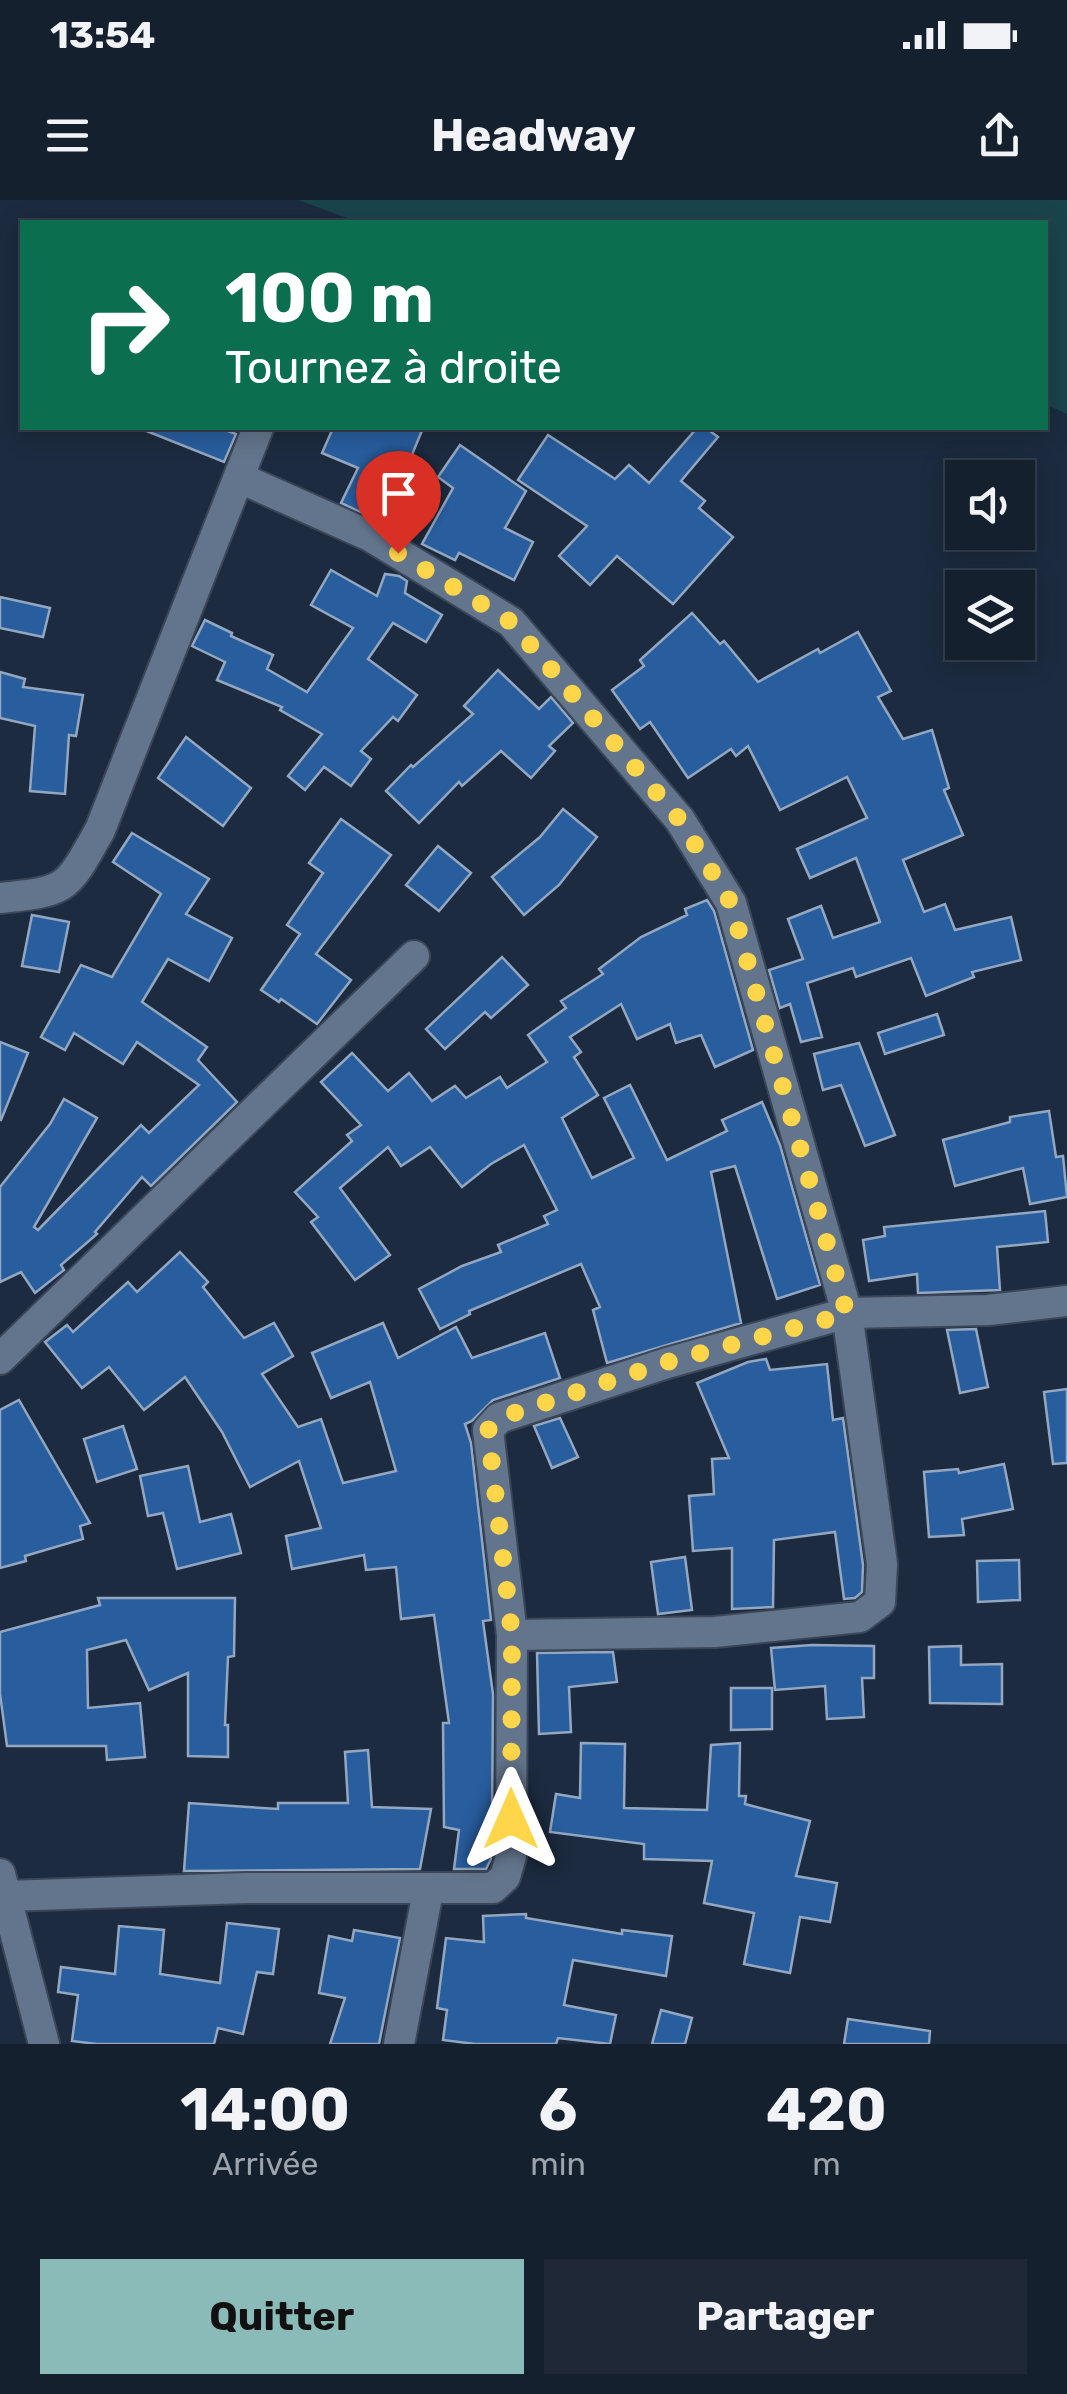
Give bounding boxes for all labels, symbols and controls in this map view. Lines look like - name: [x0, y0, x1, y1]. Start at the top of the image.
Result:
- text: 13:54: [50, 12, 156, 58]
- icon: menu: [40, 108, 95, 163]
- icon: share: [972, 108, 1027, 163]
- text: Headway: [431, 109, 636, 162]
- text: 100 m: [225, 257, 434, 340]
- icon: right: [60, 260, 190, 390]
- text: Tournez à droite: [225, 341, 562, 394]
- pin: [356, 451, 441, 554]
- map controls: [945, 460, 1035, 660]
- button: sound: [945, 460, 1035, 550]
- icon: arrive: [371, 466, 426, 521]
- button: layers: [945, 570, 1035, 660]
- position arrow: [459, 1767, 563, 1871]
- text: 14:00: [180, 2074, 350, 2145]
- text: 6: [539, 2074, 578, 2145]
- text: 420: [766, 2074, 887, 2145]
- text: Arrivée: [212, 2145, 318, 2183]
- text: min: [530, 2145, 586, 2183]
- text: m: [812, 2145, 841, 2183]
- button: Quitter: [40, 2259, 524, 2374]
- button: Partager: [544, 2259, 1027, 2374]

